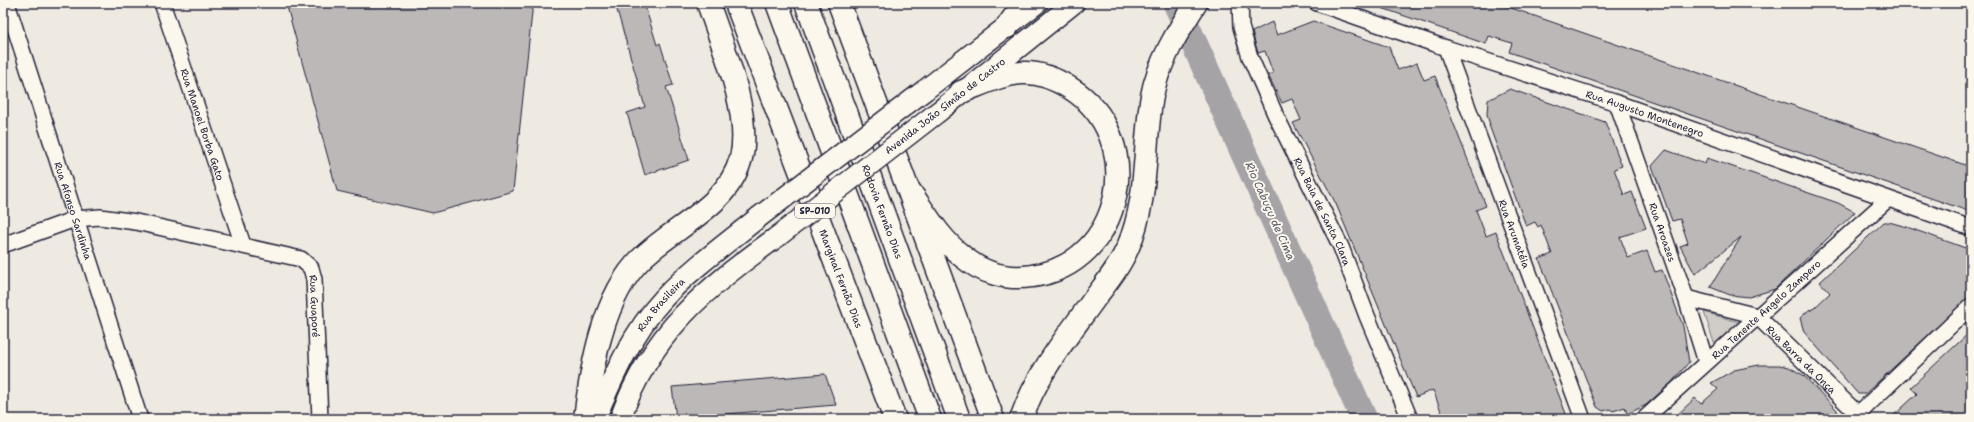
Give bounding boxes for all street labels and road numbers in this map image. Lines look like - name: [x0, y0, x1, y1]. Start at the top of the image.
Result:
- street label: Avenida João Simão de Castro: [882, 55, 1008, 157]
- street label: Rua Manoel Borba Gato: [178, 67, 227, 182]
- street label: Rua Augusto Montenegro: [1584, 87, 1706, 140]
- street label: Rua Baia de Santa Clara: [1291, 155, 1354, 268]
- street label: Rua Afonso Sardinha: [52, 160, 95, 262]
- street label: Rodovia Fernão Dias: [859, 162, 906, 260]
- street label: Rua Arumatéia: [1496, 197, 1534, 271]
- street label: Rua Aroazes: [1646, 201, 1679, 263]
- road number: SP-010: [795, 204, 835, 218]
- street label: Marginal Fernão Dias: [817, 227, 866, 330]
- street label: Rua Tenente Angelo Zampero: [1708, 257, 1823, 362]
- street label: Rua Guaporé: [307, 273, 323, 338]
- street label: Rua Brasileira: [634, 274, 688, 334]
- street label: Rua Barra da Onça: [1764, 322, 1840, 396]

